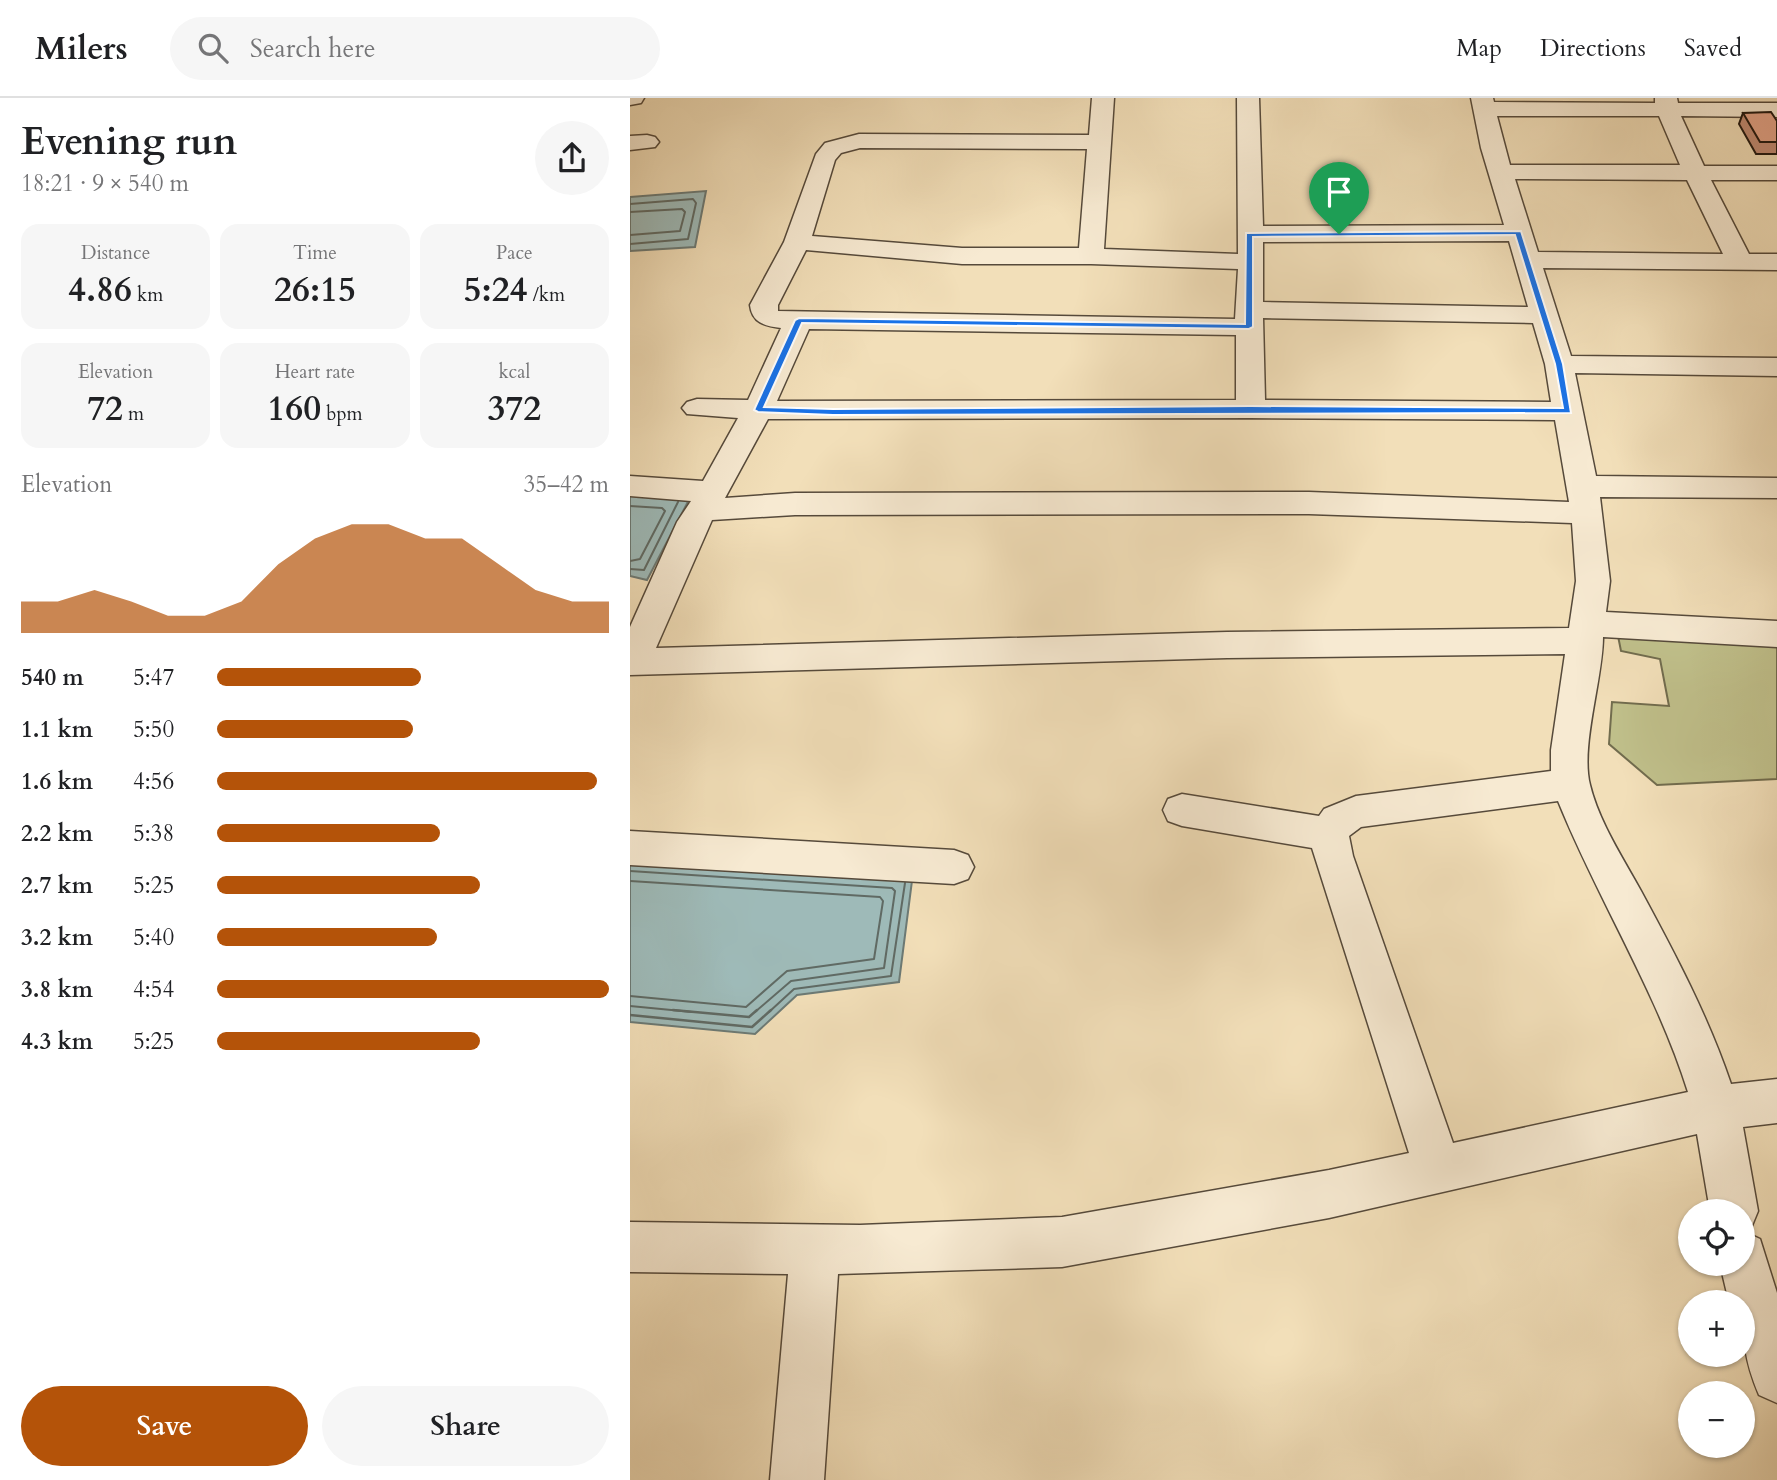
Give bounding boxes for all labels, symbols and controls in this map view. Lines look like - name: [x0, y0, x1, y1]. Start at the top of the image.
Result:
- search box: [170, 17, 660, 80]
- text: Milers: [35, 26, 128, 71]
- icon: search: [194, 29, 232, 67]
- text: Search here: [250, 31, 376, 66]
- text: Map: [1456, 32, 1502, 65]
- text: Directions: [1540, 32, 1646, 65]
- text: Saved: [1684, 32, 1742, 65]
- text: Evening run: [21, 116, 237, 168]
- button: share: [535, 121, 609, 195]
- pin: [1309, 162, 1369, 234]
- text: 18:21 · 9 × 540 m: [21, 168, 189, 199]
- icon: arrive: [1320, 173, 1358, 211]
- text: Distance: [81, 240, 150, 266]
- text: Time: [293, 240, 337, 266]
- text: Pace: [496, 240, 533, 266]
- text: 4.86: [68, 266, 132, 314]
- text: 26:15: [274, 266, 356, 314]
- text: 5:24: [464, 266, 528, 314]
- text: km: [132, 282, 163, 308]
- text: /km: [528, 282, 565, 308]
- text: Elevation: [78, 359, 153, 385]
- text: Heart rate: [275, 359, 355, 385]
- text: kcal: [498, 359, 530, 385]
- text: 72: [87, 385, 123, 433]
- text: 160: [267, 385, 321, 433]
- text: 372: [487, 385, 541, 433]
- text: m: [123, 401, 144, 427]
- text: bpm: [321, 401, 363, 427]
- text: Elevation: [21, 469, 112, 500]
- text: 35–42 m: [524, 469, 609, 500]
- text: 540 m: [21, 662, 84, 693]
- text: 5:47: [133, 662, 174, 693]
- text: 1.1 km: [21, 714, 93, 745]
- text: 5:50: [133, 714, 174, 745]
- text: 1.6 km: [21, 766, 93, 797]
- text: 4:56: [133, 766, 174, 797]
- text: 2.2 km: [21, 818, 93, 849]
- text: 5:38: [133, 818, 174, 849]
- text: 2.7 km: [21, 870, 93, 901]
- text: 5:25: [133, 870, 174, 901]
- text: 3.2 km: [21, 922, 93, 953]
- text: 5:40: [133, 922, 174, 953]
- text: 3.8 km: [21, 974, 93, 1005]
- text: 4:54: [133, 974, 174, 1005]
- text: 4.3 km: [21, 1026, 93, 1057]
- text: 5:25: [133, 1026, 174, 1057]
- map controls: [1678, 1199, 1755, 1458]
- button: locate: [1678, 1199, 1755, 1276]
- button: +: [1678, 1290, 1755, 1367]
- button: −: [1678, 1381, 1755, 1458]
- button: Save: [21, 1386, 308, 1466]
- button: Share: [322, 1386, 609, 1466]

